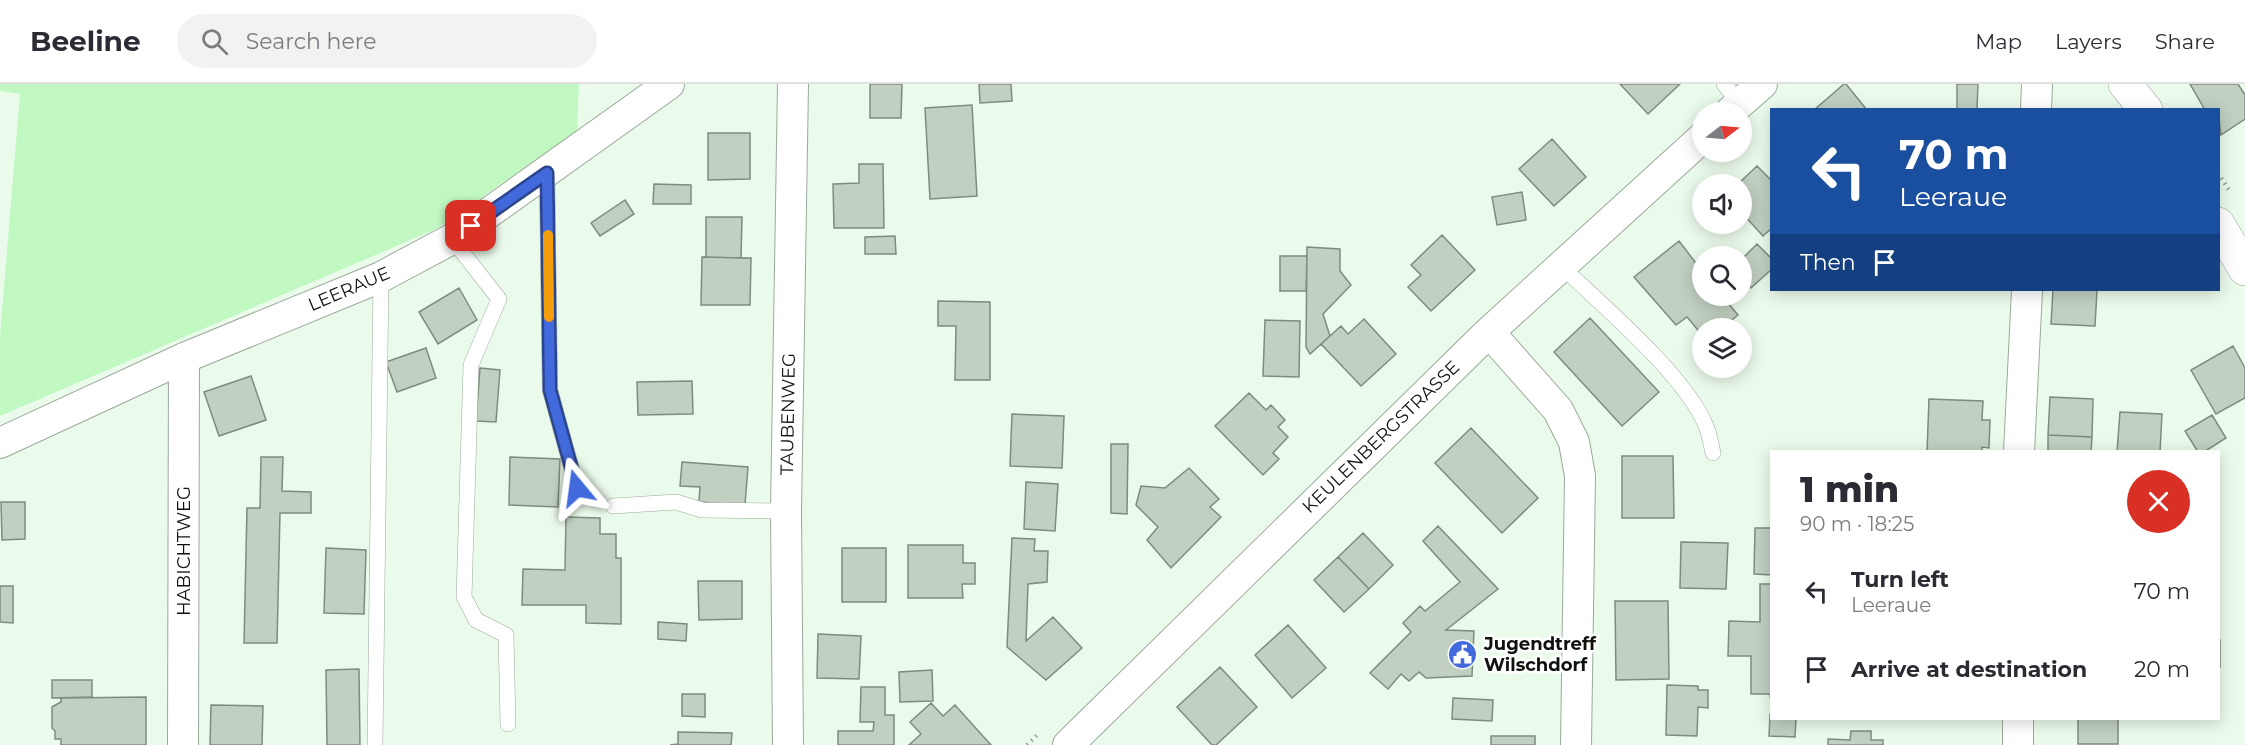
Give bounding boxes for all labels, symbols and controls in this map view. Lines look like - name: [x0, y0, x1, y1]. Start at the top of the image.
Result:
- search box: [177, 14, 597, 68]
- text: Beeline: [30, 24, 141, 58]
- icon: search: [198, 25, 231, 58]
- text: Search here: [246, 28, 377, 55]
- text: Map: [1975, 29, 2022, 54]
- text: Layers: [2055, 29, 2122, 54]
- text: Share: [2155, 29, 2215, 54]
- north arrow: [1692, 102, 1752, 162]
- map controls: [1692, 102, 1752, 378]
- text: 70 m: [1899, 128, 2009, 180]
- icon: left: [1800, 132, 1878, 210]
- button: sound: [1692, 174, 1752, 234]
- text: Leeraue: [1899, 180, 2007, 213]
- pin: [445, 200, 496, 251]
- icon: arrive: [454, 209, 487, 242]
- button: search: [1692, 246, 1752, 306]
- icon: arrive: [1868, 246, 1901, 279]
- text: Then: [1800, 249, 1856, 276]
- street label: LEERAUE: [305, 262, 393, 316]
- button: layers: [1692, 318, 1752, 378]
- street label: TAUBENWEG: [776, 353, 800, 475]
- street label: KEULENBERGSTRASSE: [1298, 356, 1464, 518]
- position arrow: [545, 456, 609, 520]
- text: 1 min: [1800, 467, 1899, 511]
- button: close: [2127, 470, 2190, 533]
- street label: HABICHTWEG: [173, 486, 195, 616]
- text: 90 m · 18:25: [1800, 512, 1914, 536]
- text: Turn left: [1851, 566, 1949, 593]
- icon: left: [1800, 575, 1833, 608]
- text: 70 m: [2134, 578, 2190, 605]
- text: Leeraue: [1851, 593, 1931, 617]
- place label: Jugendtreff Wilschdorf: [1483, 633, 1597, 676]
- public building icon: Jugendtreff Wilschdorf: [1447, 638, 1479, 670]
- icon: arrive: [1800, 653, 1833, 686]
- text: Arrive at destination: [1851, 656, 2087, 683]
- text: 20 m: [2134, 656, 2190, 683]

